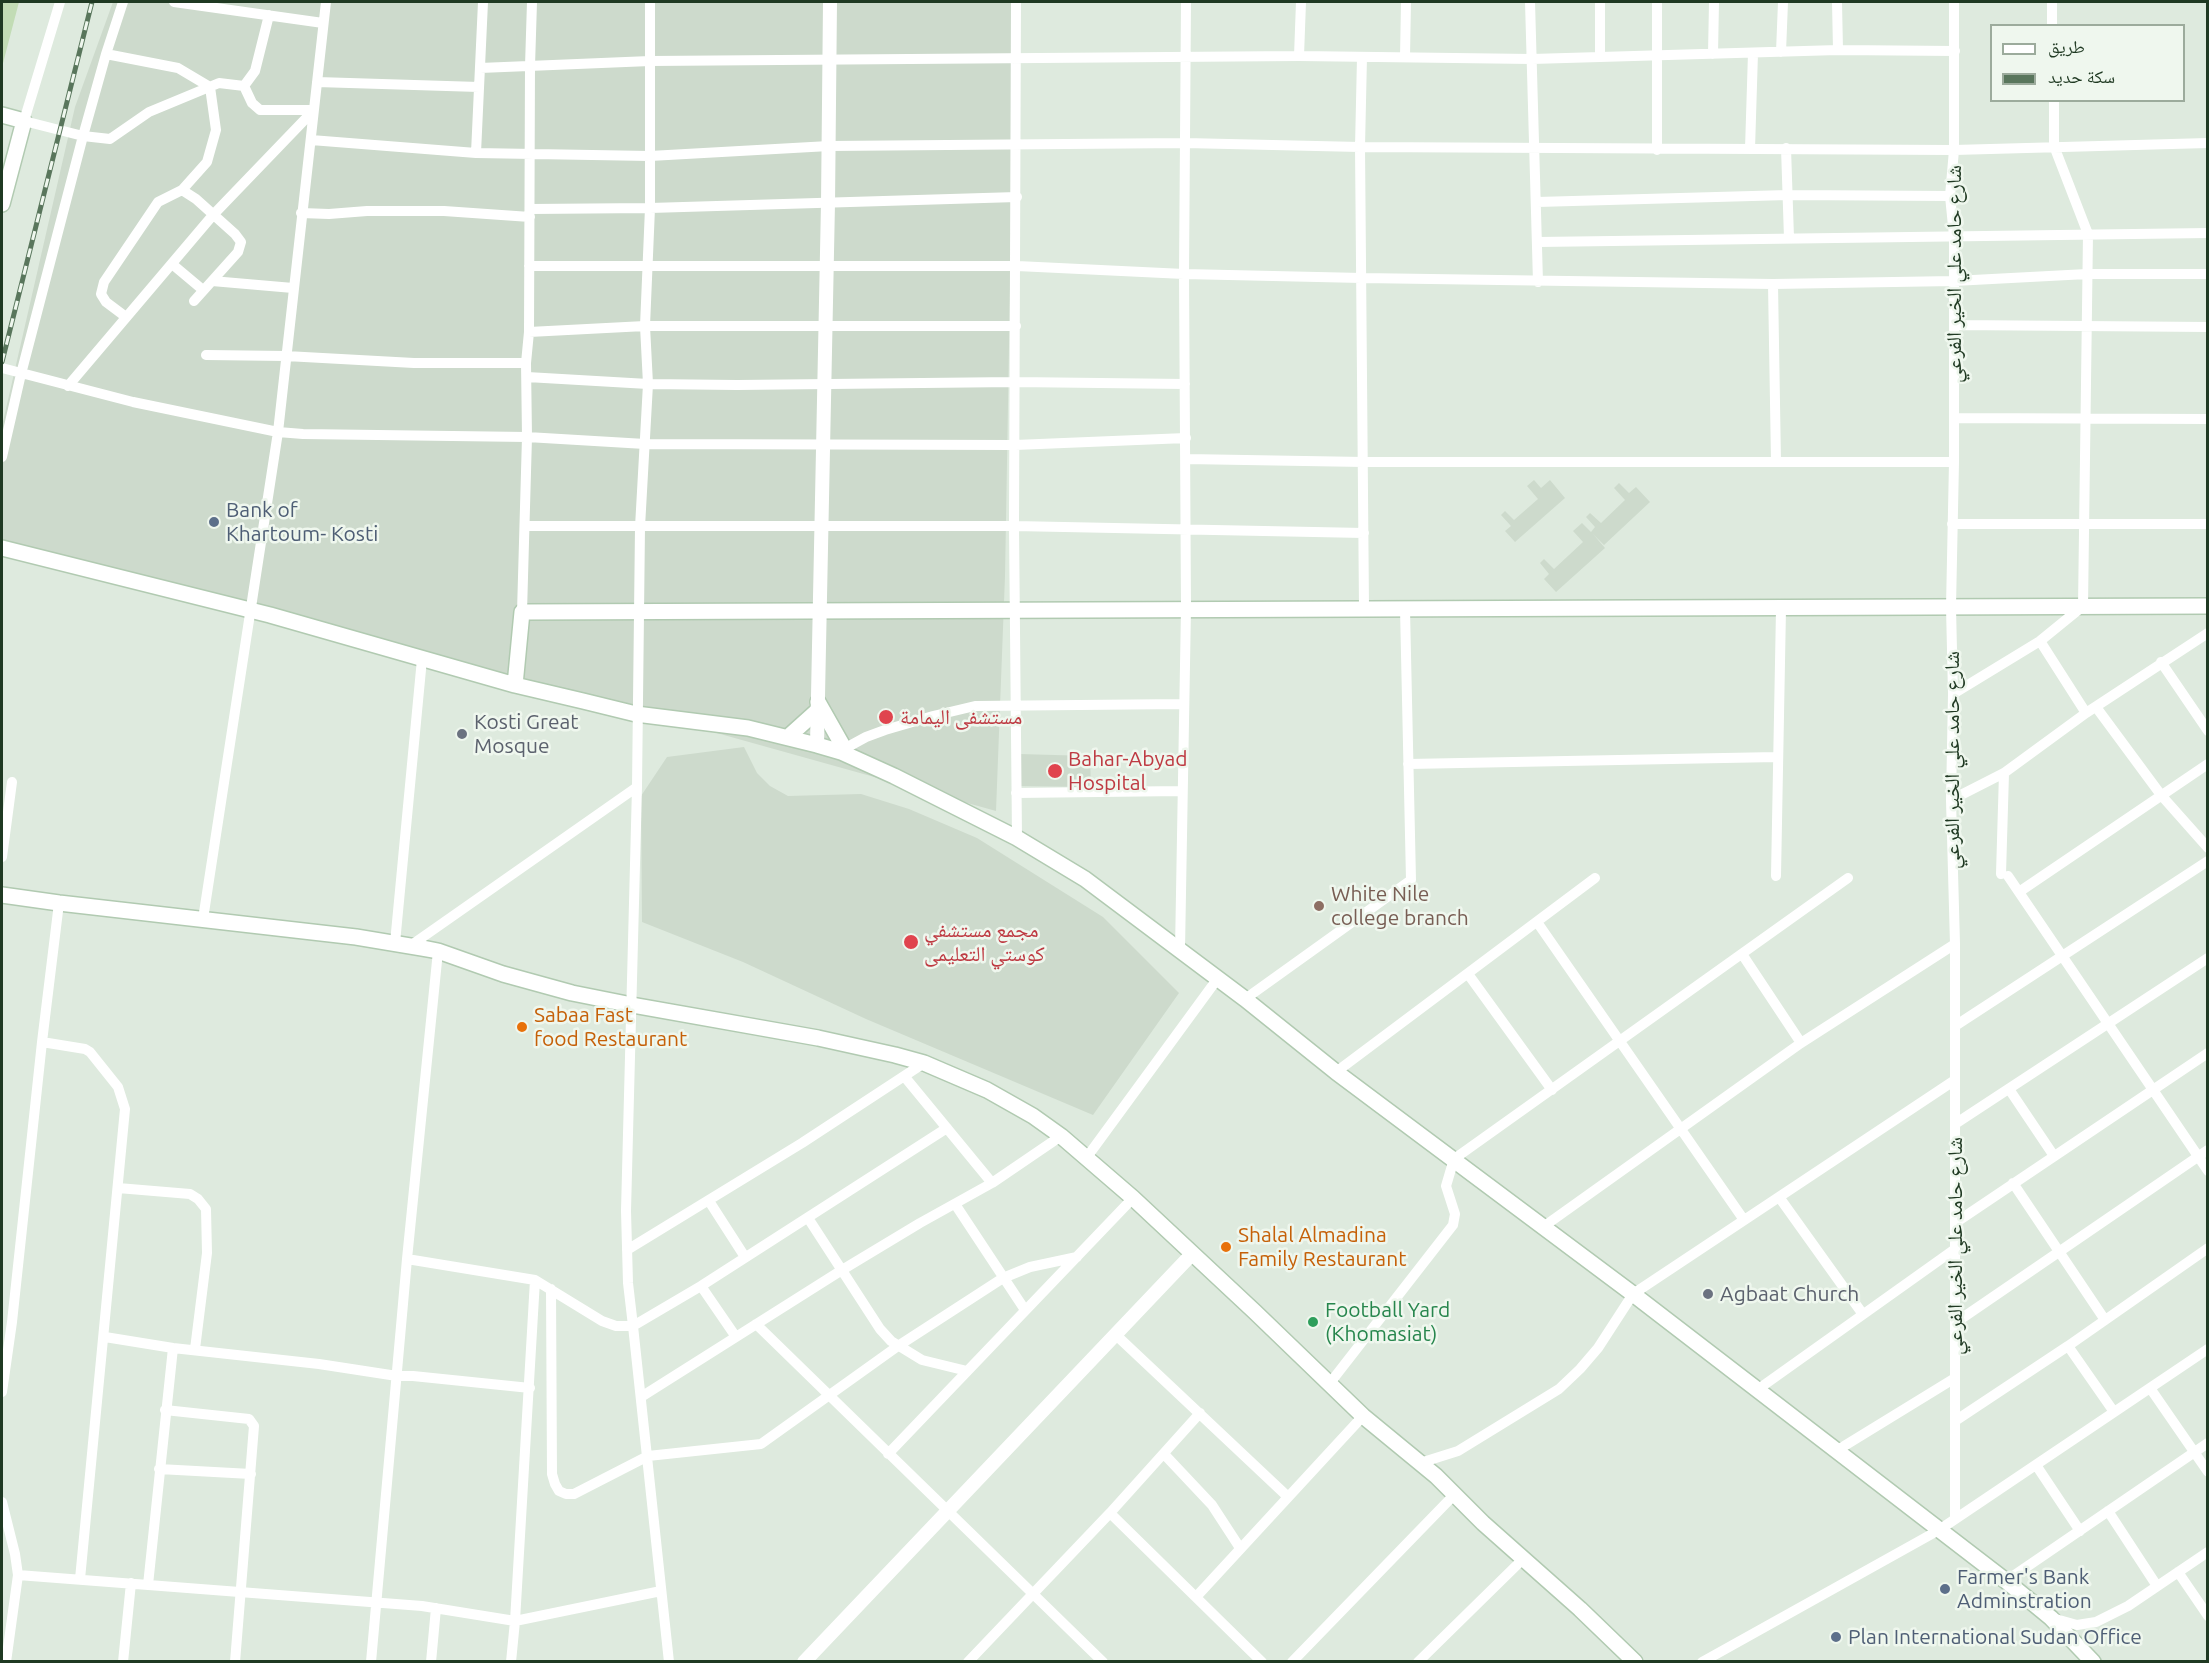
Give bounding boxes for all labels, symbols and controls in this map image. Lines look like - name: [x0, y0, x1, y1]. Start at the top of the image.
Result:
- legend: [1990, 24, 2185, 102]
- text: طريق: [2048, 36, 2085, 56]
- text: سكة حديد: [2048, 66, 2115, 86]
- street label: شارع حامد علي الخير الفرعي: [1941, 165, 1967, 383]
- place label: Bank of Khartoum- Kosti: [226, 497, 378, 547]
- marker: Bank of Khartoum- Kosti: [207, 515, 221, 529]
- street label: شارع حامد علي الخير الفرعي: [1939, 651, 1965, 869]
- place label: مستشفى اليمامة: [900, 704, 1022, 730]
- marker: مستشفى اليمامة: [877, 708, 895, 726]
- place label: Kosti Great Mosque: [474, 709, 579, 759]
- marker: Kosti Great Mosque: [455, 727, 469, 741]
- place label: Bahar-Abyad Hospital: [1068, 746, 1188, 796]
- marker: Bahar-Abyad Hospital: [1046, 762, 1064, 780]
- place label: White Nile college branch: [1331, 881, 1469, 931]
- marker: White Nile college branch: [1312, 899, 1326, 913]
- place label: مجمع مستشفي كوستي التعليمى: [924, 917, 1045, 967]
- marker: مجمع مستشفي كوستي التعليمى: [902, 933, 920, 951]
- place label: Sabaa Fast food Restaurant: [534, 1002, 687, 1052]
- marker: Sabaa Fast food Restaurant: [515, 1020, 529, 1034]
- street label: شارع حامد علي الخير الفرعي: [1942, 1137, 1968, 1355]
- place label: Shalal Almadina Family Restaurant: [1238, 1222, 1406, 1272]
- marker: Shalal Almadina Family Restaurant: [1219, 1240, 1233, 1254]
- place label: Agbaat Church: [1720, 1281, 1859, 1307]
- marker: Agbaat Church: [1701, 1287, 1715, 1301]
- place label: Football Yard (Khomasiat): [1325, 1297, 1450, 1347]
- marker: Football Yard (Khomasiat): [1306, 1315, 1320, 1329]
- place label: Farmer's Bank Adminstration: [1957, 1564, 2092, 1614]
- marker: Farmer's Bank Adminstration: [1938, 1582, 1952, 1596]
- place label: Plan International Sudan Office: [1848, 1624, 2142, 1650]
- marker: Plan International Sudan Office: [1829, 1630, 1843, 1644]

